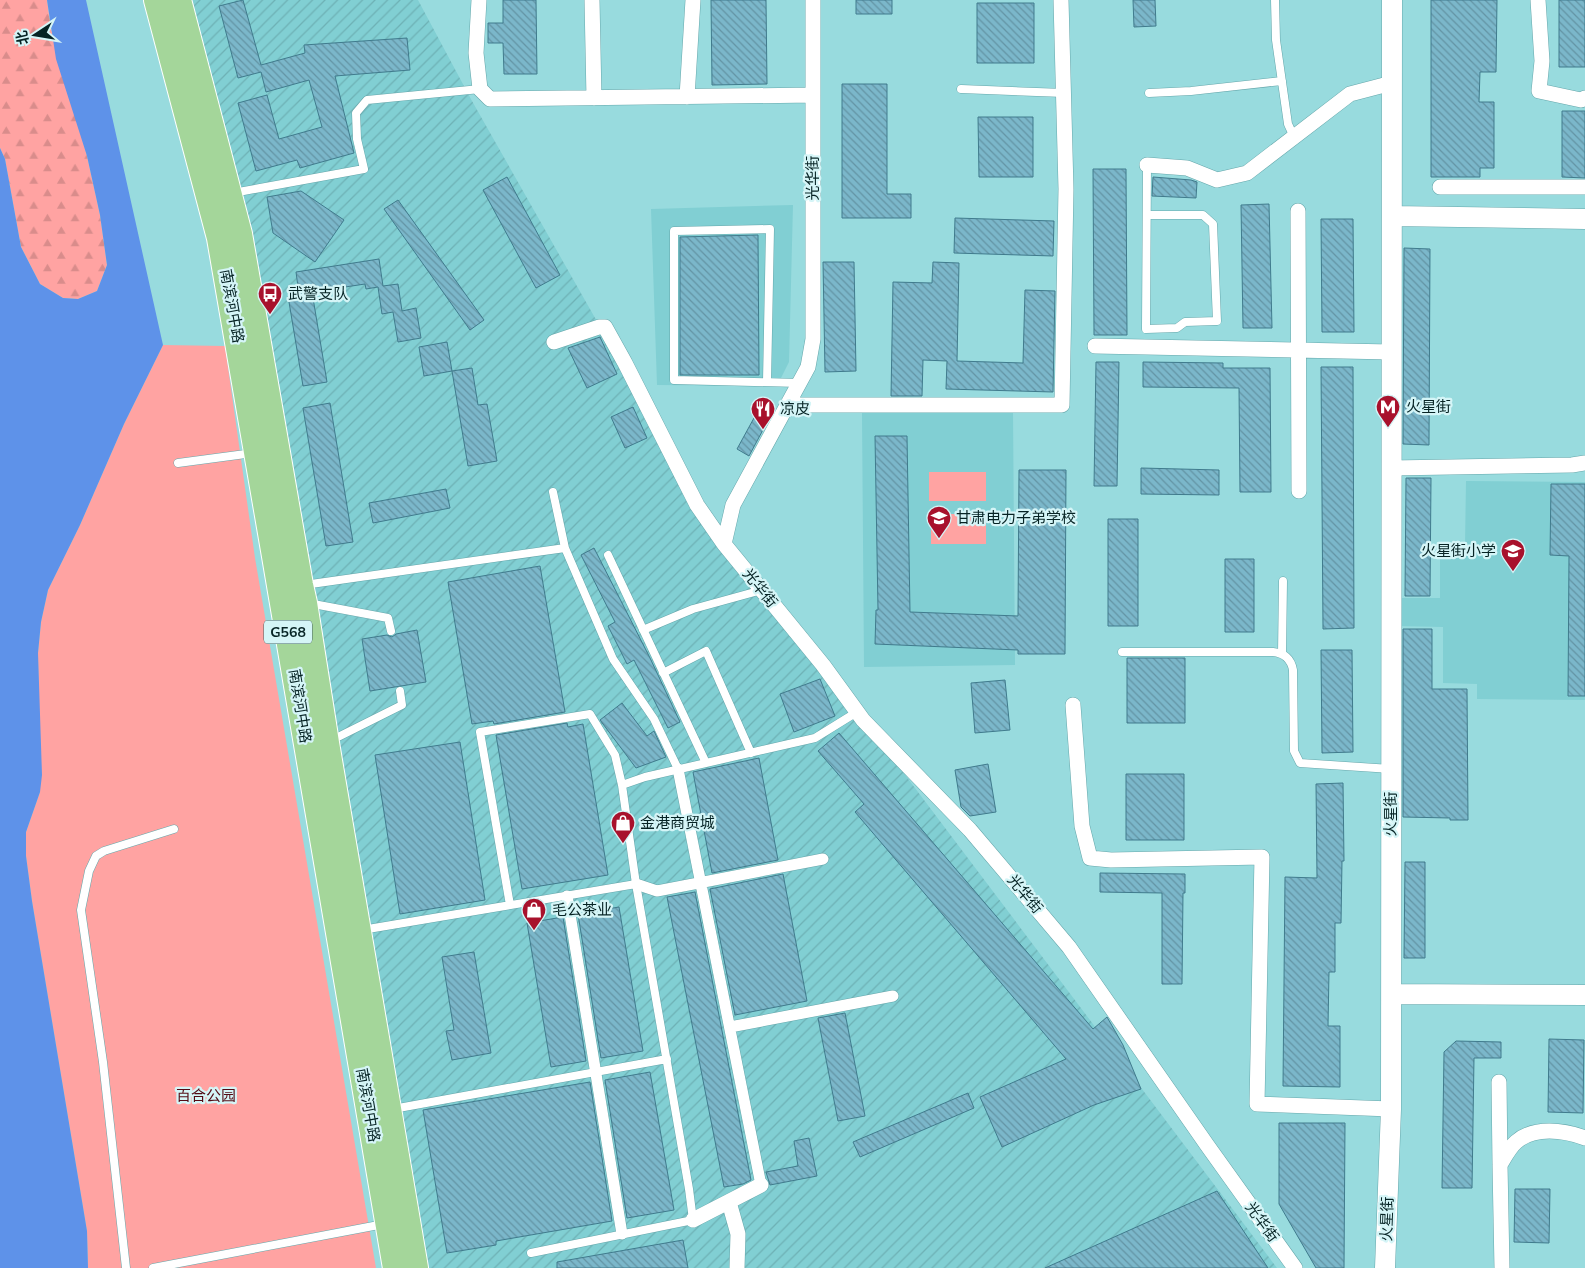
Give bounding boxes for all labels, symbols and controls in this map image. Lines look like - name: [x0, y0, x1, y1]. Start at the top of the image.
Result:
- north arrow: [10, 10, 60, 60]
- text: 北: [12, 29, 33, 46]
- street label: 光华街: [803, 155, 822, 201]
- street label: 南滨河中路: [217, 267, 248, 345]
- bus stop icon: 武警支队: [257, 281, 283, 315]
- place label: 武警支队: [288, 284, 348, 303]
- metro station icon: 火星街: [1375, 394, 1401, 428]
- restaurant icon: 凉皮: [750, 396, 776, 430]
- place label: 火星街: [1406, 397, 1451, 416]
- place label: 凉皮: [780, 399, 810, 418]
- school or university icon: 甘肃电力子弟学校: [926, 505, 952, 539]
- place label: 甘肃电力子弟学校: [956, 508, 1076, 527]
- school or university icon: 火星街小学: [1500, 538, 1526, 572]
- place label: 火星街小学: [1421, 541, 1496, 560]
- street label: 光华街: [739, 564, 782, 611]
- road number: G568: [264, 620, 312, 644]
- street label: 南滨河中路: [285, 667, 316, 744]
- street label: 火星街: [1381, 791, 1400, 837]
- shop icon: 金港商贸城: [610, 810, 636, 844]
- place label: 金港商贸城: [640, 813, 715, 832]
- street label: 光华街: [1004, 870, 1047, 917]
- shop icon: 毛公茶业: [521, 897, 547, 931]
- place label: 毛公茶业: [552, 900, 612, 919]
- street label: 南滨河中路: [353, 1066, 384, 1144]
- park label: 百合公园: [176, 1086, 236, 1105]
- street label: 火星街: [1376, 1196, 1397, 1242]
- street label: 光华街: [1241, 1198, 1283, 1245]

